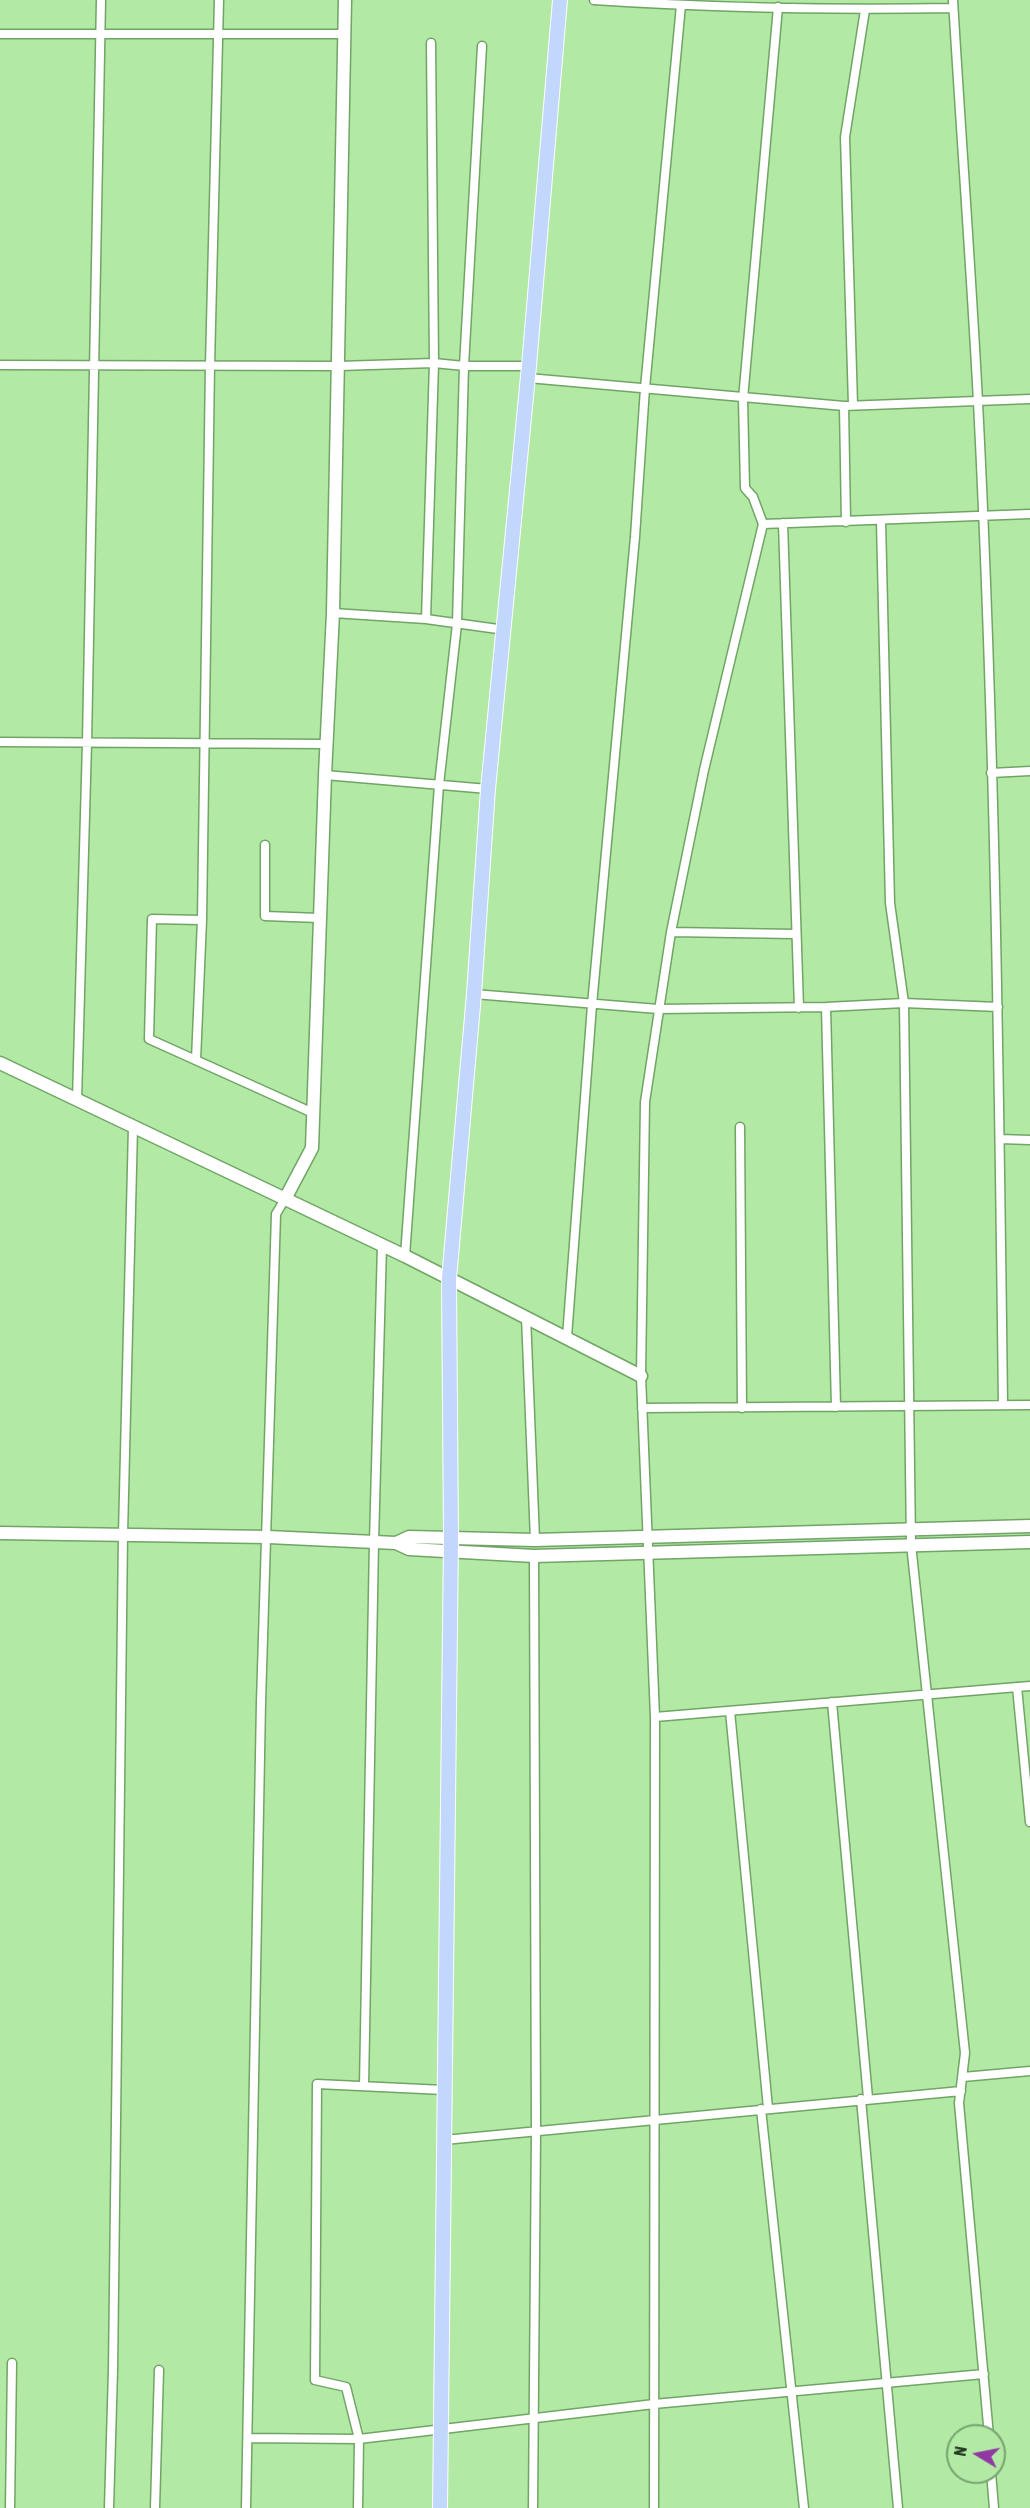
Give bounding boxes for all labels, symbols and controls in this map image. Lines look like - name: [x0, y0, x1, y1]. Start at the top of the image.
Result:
- north arrow: [946, 2424, 1006, 2484]
- text: N: [951, 2445, 970, 2457]

